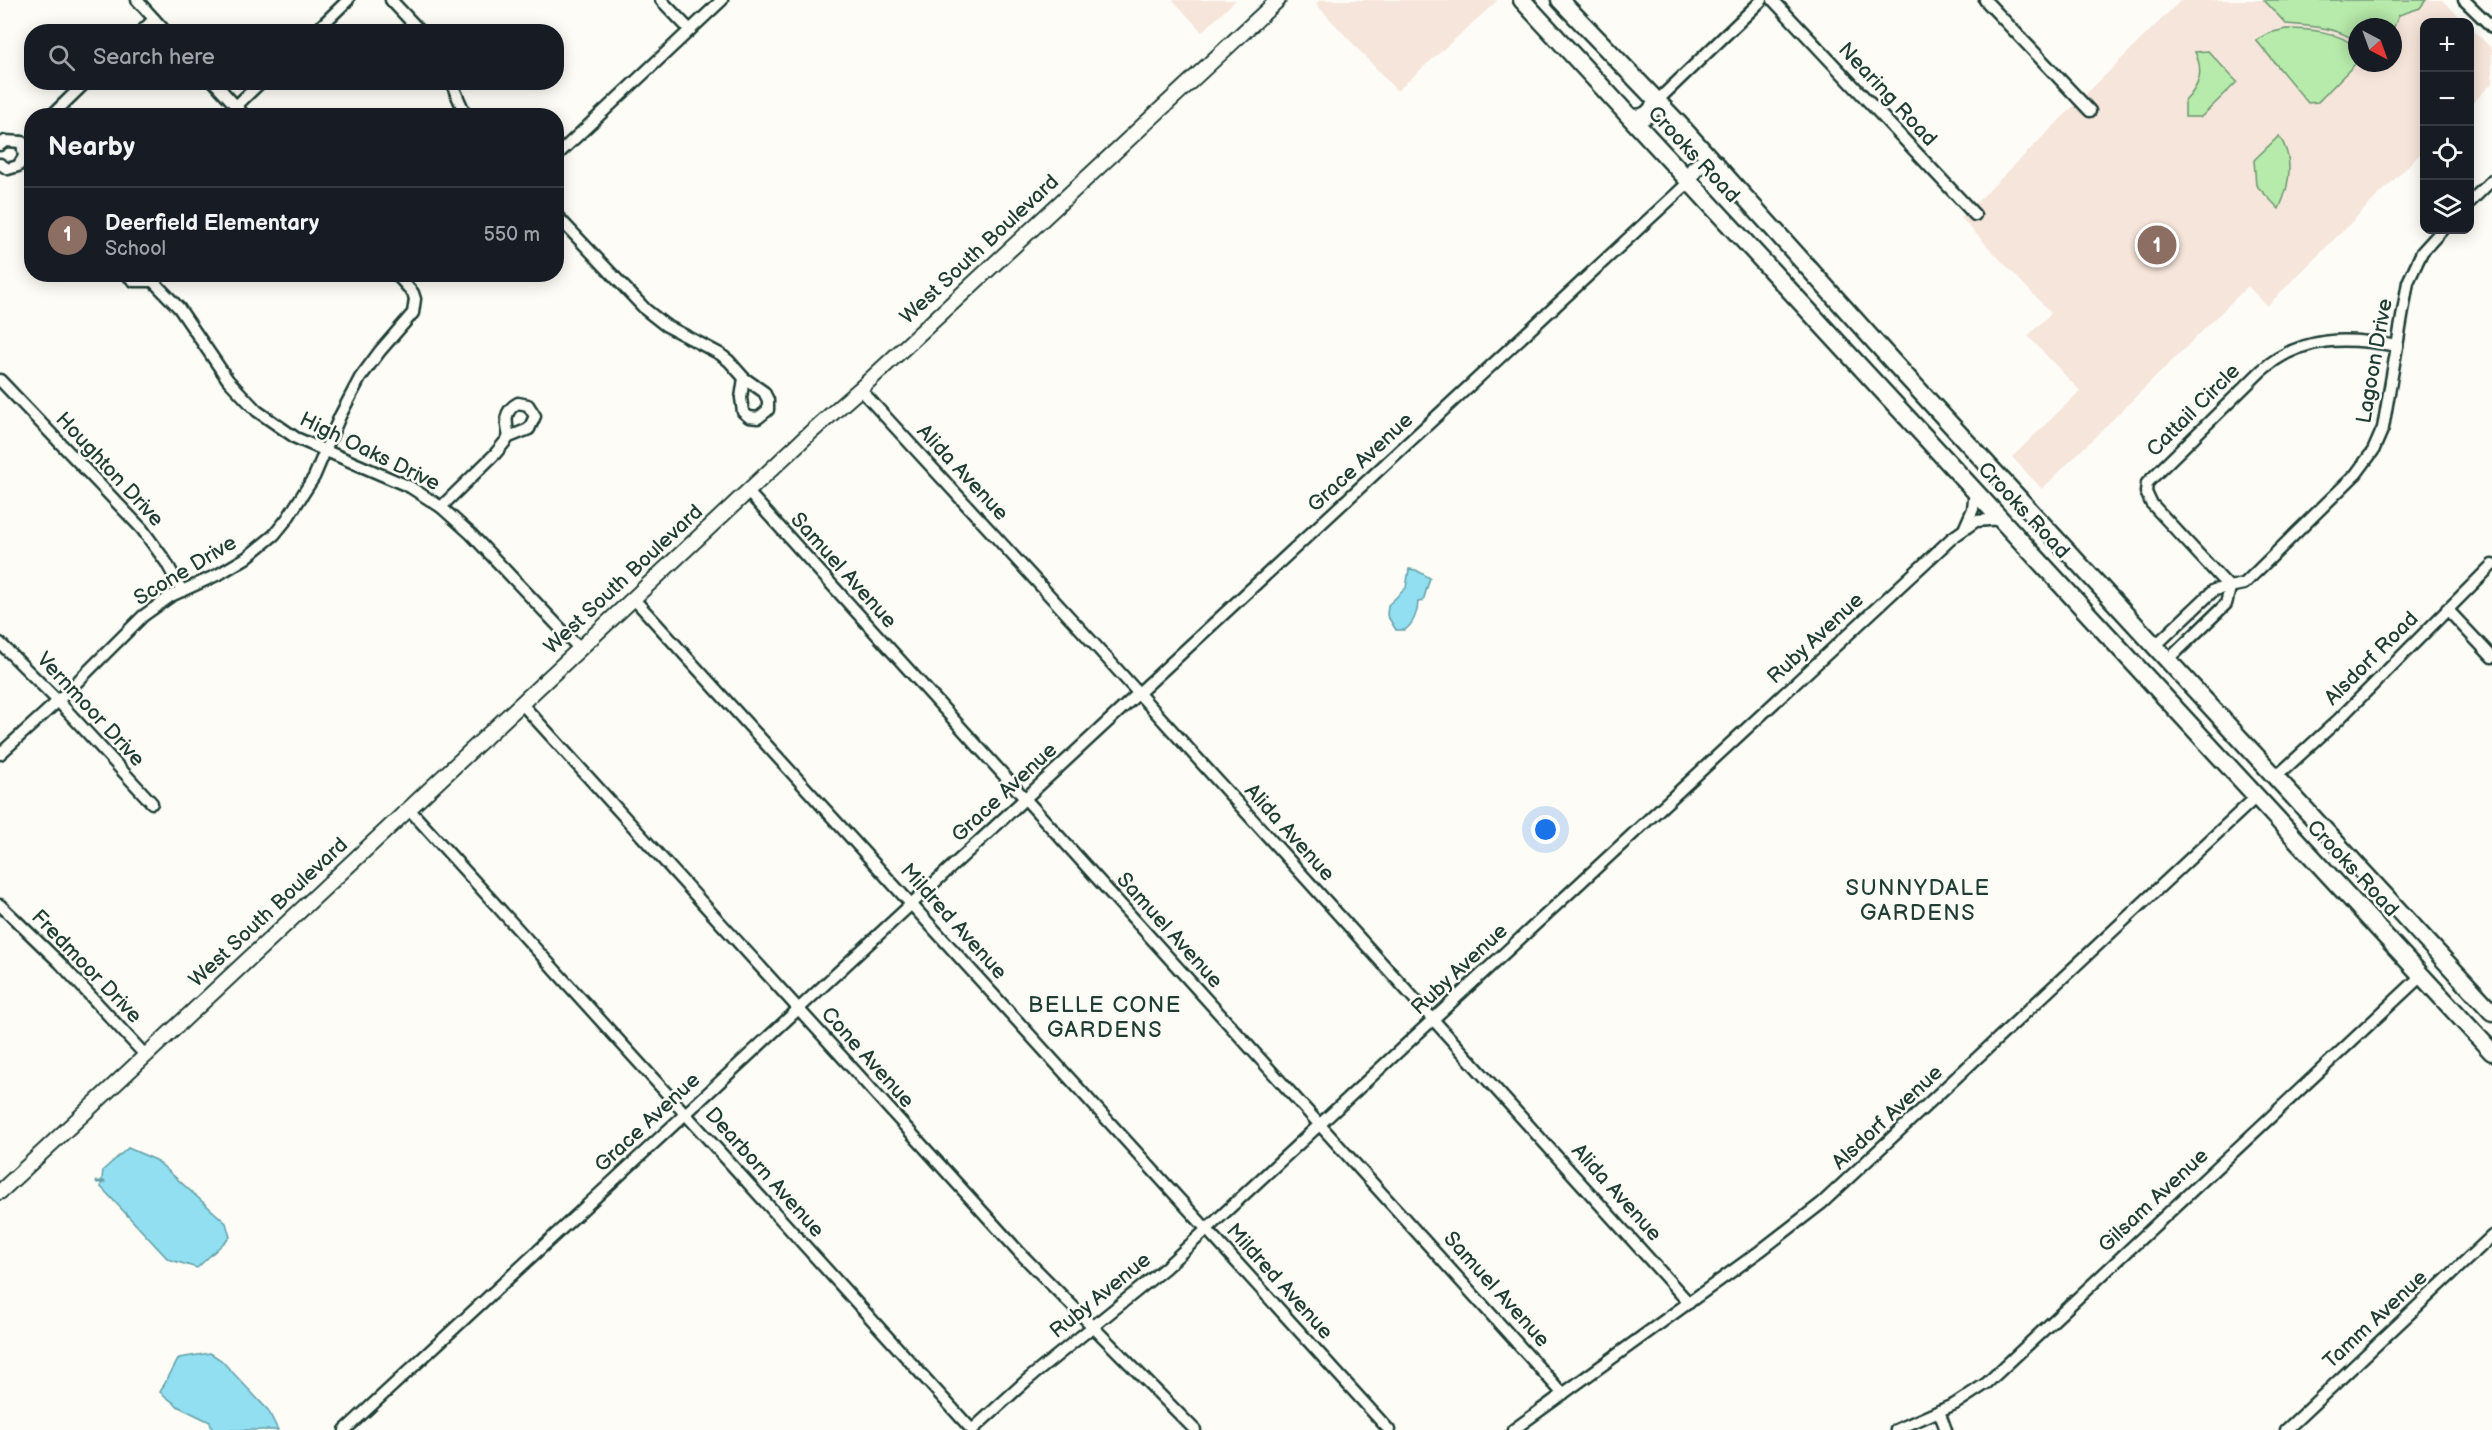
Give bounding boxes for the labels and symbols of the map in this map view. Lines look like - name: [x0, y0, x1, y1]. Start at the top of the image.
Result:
- north arrow: [2348, 18, 2402, 72]
- street label: Nearing Road: [1833, 37, 1942, 152]
- street label: Crooks Road: [1643, 101, 1745, 208]
- street label: West South Boulevard: [895, 169, 1064, 329]
- pin: 1: [2138, 222, 2176, 268]
- street label: Lagoon Drive: [2351, 297, 2398, 425]
- street label: Cattail Circle: [2142, 359, 2245, 462]
- street label: Houghton Drive: [50, 407, 169, 532]
- street label: High Oaks Drive: [296, 407, 444, 496]
- street label: Grace Avenue: [1303, 407, 1418, 517]
- street label: Alida Avenue: [912, 419, 1014, 526]
- street label: Crooks Road: [1973, 457, 2075, 564]
- street label: West South Boulevard: [539, 499, 708, 659]
- street label: Samuel Avenue: [785, 507, 902, 633]
- street label: Scone Drive: [129, 530, 241, 611]
- street label: Ruby Avenue: [1762, 587, 1869, 689]
- street label: Alsdorf Road: [2319, 606, 2423, 710]
- street label: Vernmoor Drive: [31, 647, 150, 772]
- street label: Grace Avenue: [947, 737, 1062, 847]
- street label: Alida Avenue: [1239, 778, 1340, 886]
- your location: [1531, 815, 1560, 844]
- street label: Crooks Road: [2302, 815, 2404, 922]
- street label: West South Boulevard: [184, 832, 353, 992]
- street label: Mildred Avenue: [895, 858, 1012, 984]
- street label: Samuel Avenue: [1111, 867, 1228, 993]
- district label: SUNNYDALE GARDENS: [1846, 875, 1990, 927]
- street label: Fredmoor Drive: [26, 904, 147, 1028]
- street label: Ruby Avenue: [1406, 918, 1513, 1020]
- district label: BELLE CONE GARDENS: [1028, 992, 1182, 1044]
- street label: Cone Avenue: [816, 1002, 920, 1113]
- street label: Alsdorf Avenue: [1827, 1060, 1948, 1175]
- street label: Grace Avenue: [590, 1067, 705, 1177]
- street label: Dearborn Avenue: [700, 1102, 830, 1242]
- street label: Alida Avenue: [1566, 1138, 1667, 1246]
- street label: Gilsam Avenue: [2093, 1143, 2213, 1258]
- street label: Mildred Avenue: [1221, 1218, 1338, 1344]
- street label: Samuel Avenue: [1438, 1226, 1555, 1352]
- street label: Ruby Avenue: [1045, 1247, 1156, 1344]
- street label: Tamm Avenue: [2318, 1265, 2433, 1374]

